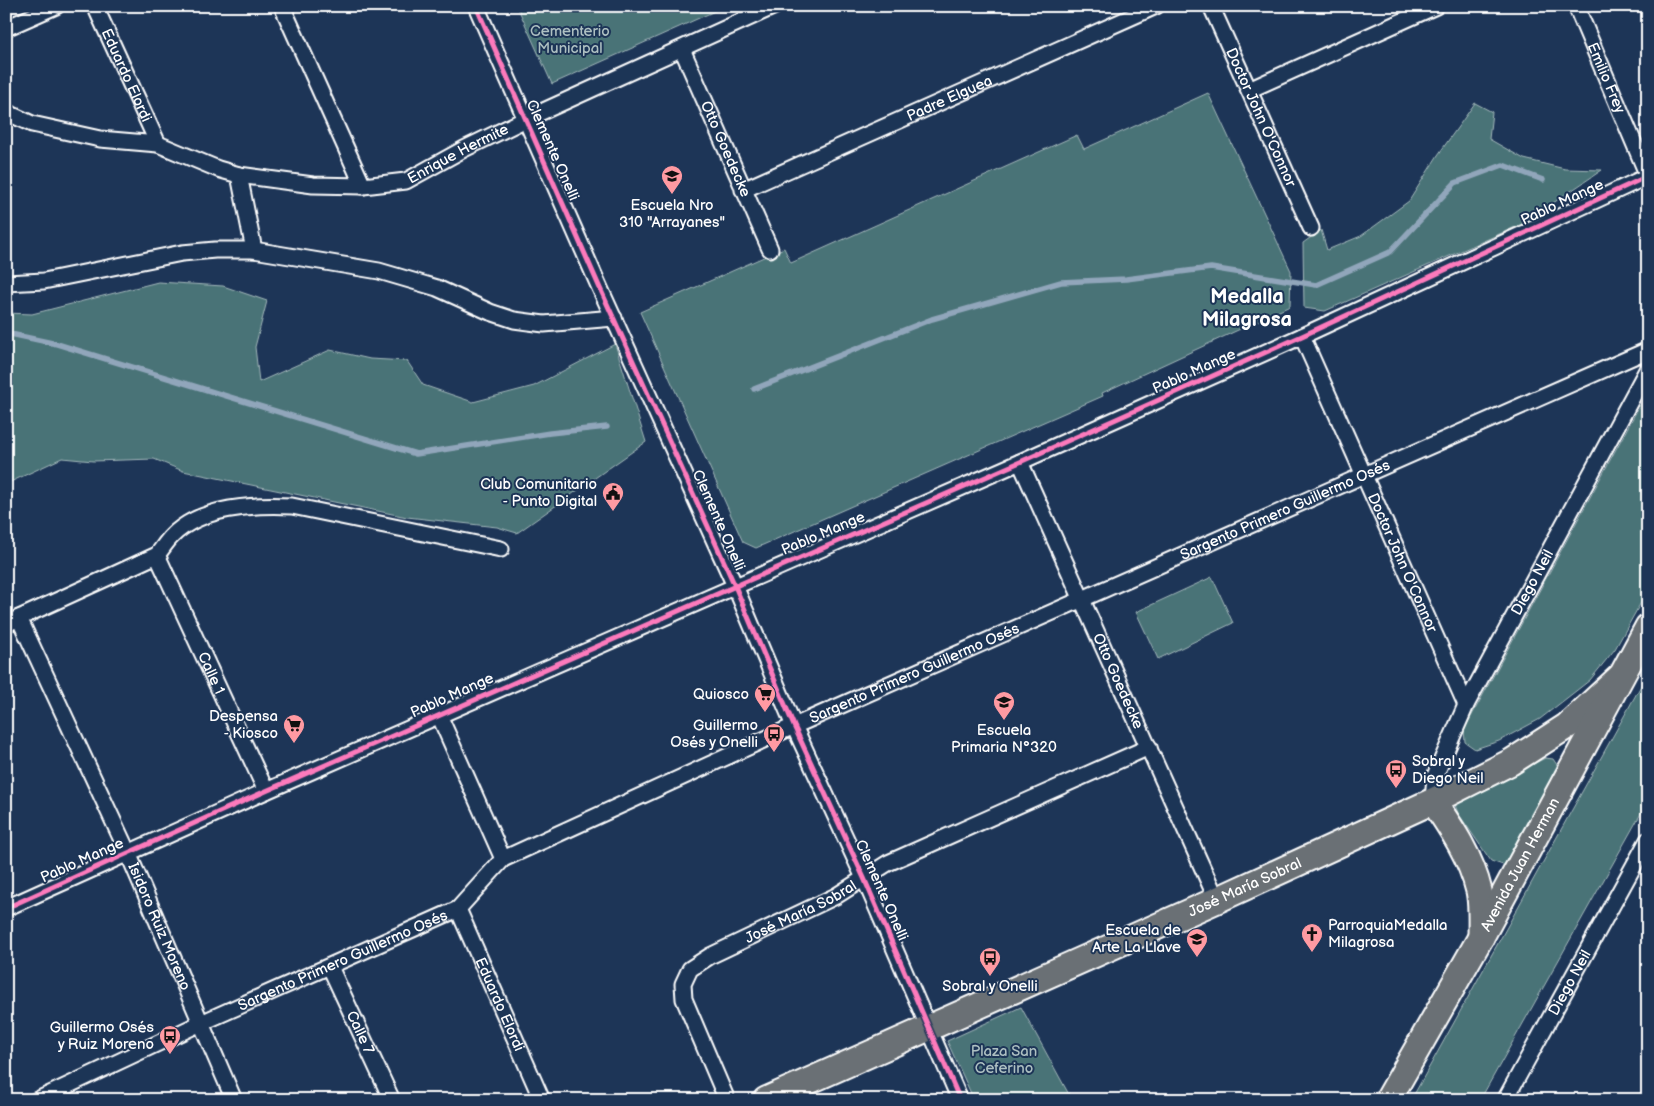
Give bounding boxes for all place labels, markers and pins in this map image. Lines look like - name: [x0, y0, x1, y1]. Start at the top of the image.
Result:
- school or university icon: Escuela Nro 310 "Arrayanes": [660, 164, 684, 195]
- place label: Escuela Nro 310 "Arrayanes": [619, 196, 725, 232]
- place label: Club Comunitario - Punto Digital: [480, 475, 597, 511]
- public building icon: Club Comunitario - Punto Digital: [601, 481, 625, 512]
- supermarket icon: Quiosco: [753, 682, 777, 713]
- place label: Quiosco: [693, 685, 749, 704]
- school or university icon: Escuela Primaria N°320: [992, 690, 1016, 721]
- place label: Despensa - Kiosco: [209, 707, 278, 743]
- supermarket icon: Despensa - Kiosco: [282, 713, 306, 744]
- place label: Guillermo Osés y Onelli: [670, 716, 758, 752]
- place label: Escuela Primaria N°320: [951, 721, 1057, 757]
- bus stop icon: Guillermo Osés y Onelli: [762, 722, 786, 753]
- place label: Sobral y Diego Neil: [1412, 752, 1484, 788]
- bus stop icon: Sobral y Diego Neil: [1384, 758, 1408, 789]
- place label: ParroquiaMedalla Milagrosa: [1328, 916, 1448, 952]
- place label: Escuela de Arte La Llave: [1092, 921, 1181, 957]
- church icon: ParroquiaMedalla Milagrosa: [1300, 922, 1324, 953]
- school or university icon: Escuela de Arte La Llave: [1185, 927, 1209, 958]
- bus stop icon: Sobral y Onelli: [978, 946, 1002, 977]
- place label: Sobral y Onelli: [942, 977, 1038, 996]
- place label: Guillermo Osés y Ruiz Moreno: [50, 1018, 155, 1054]
- bus stop icon: Guillermo Osés y Ruiz Moreno: [158, 1024, 182, 1055]

